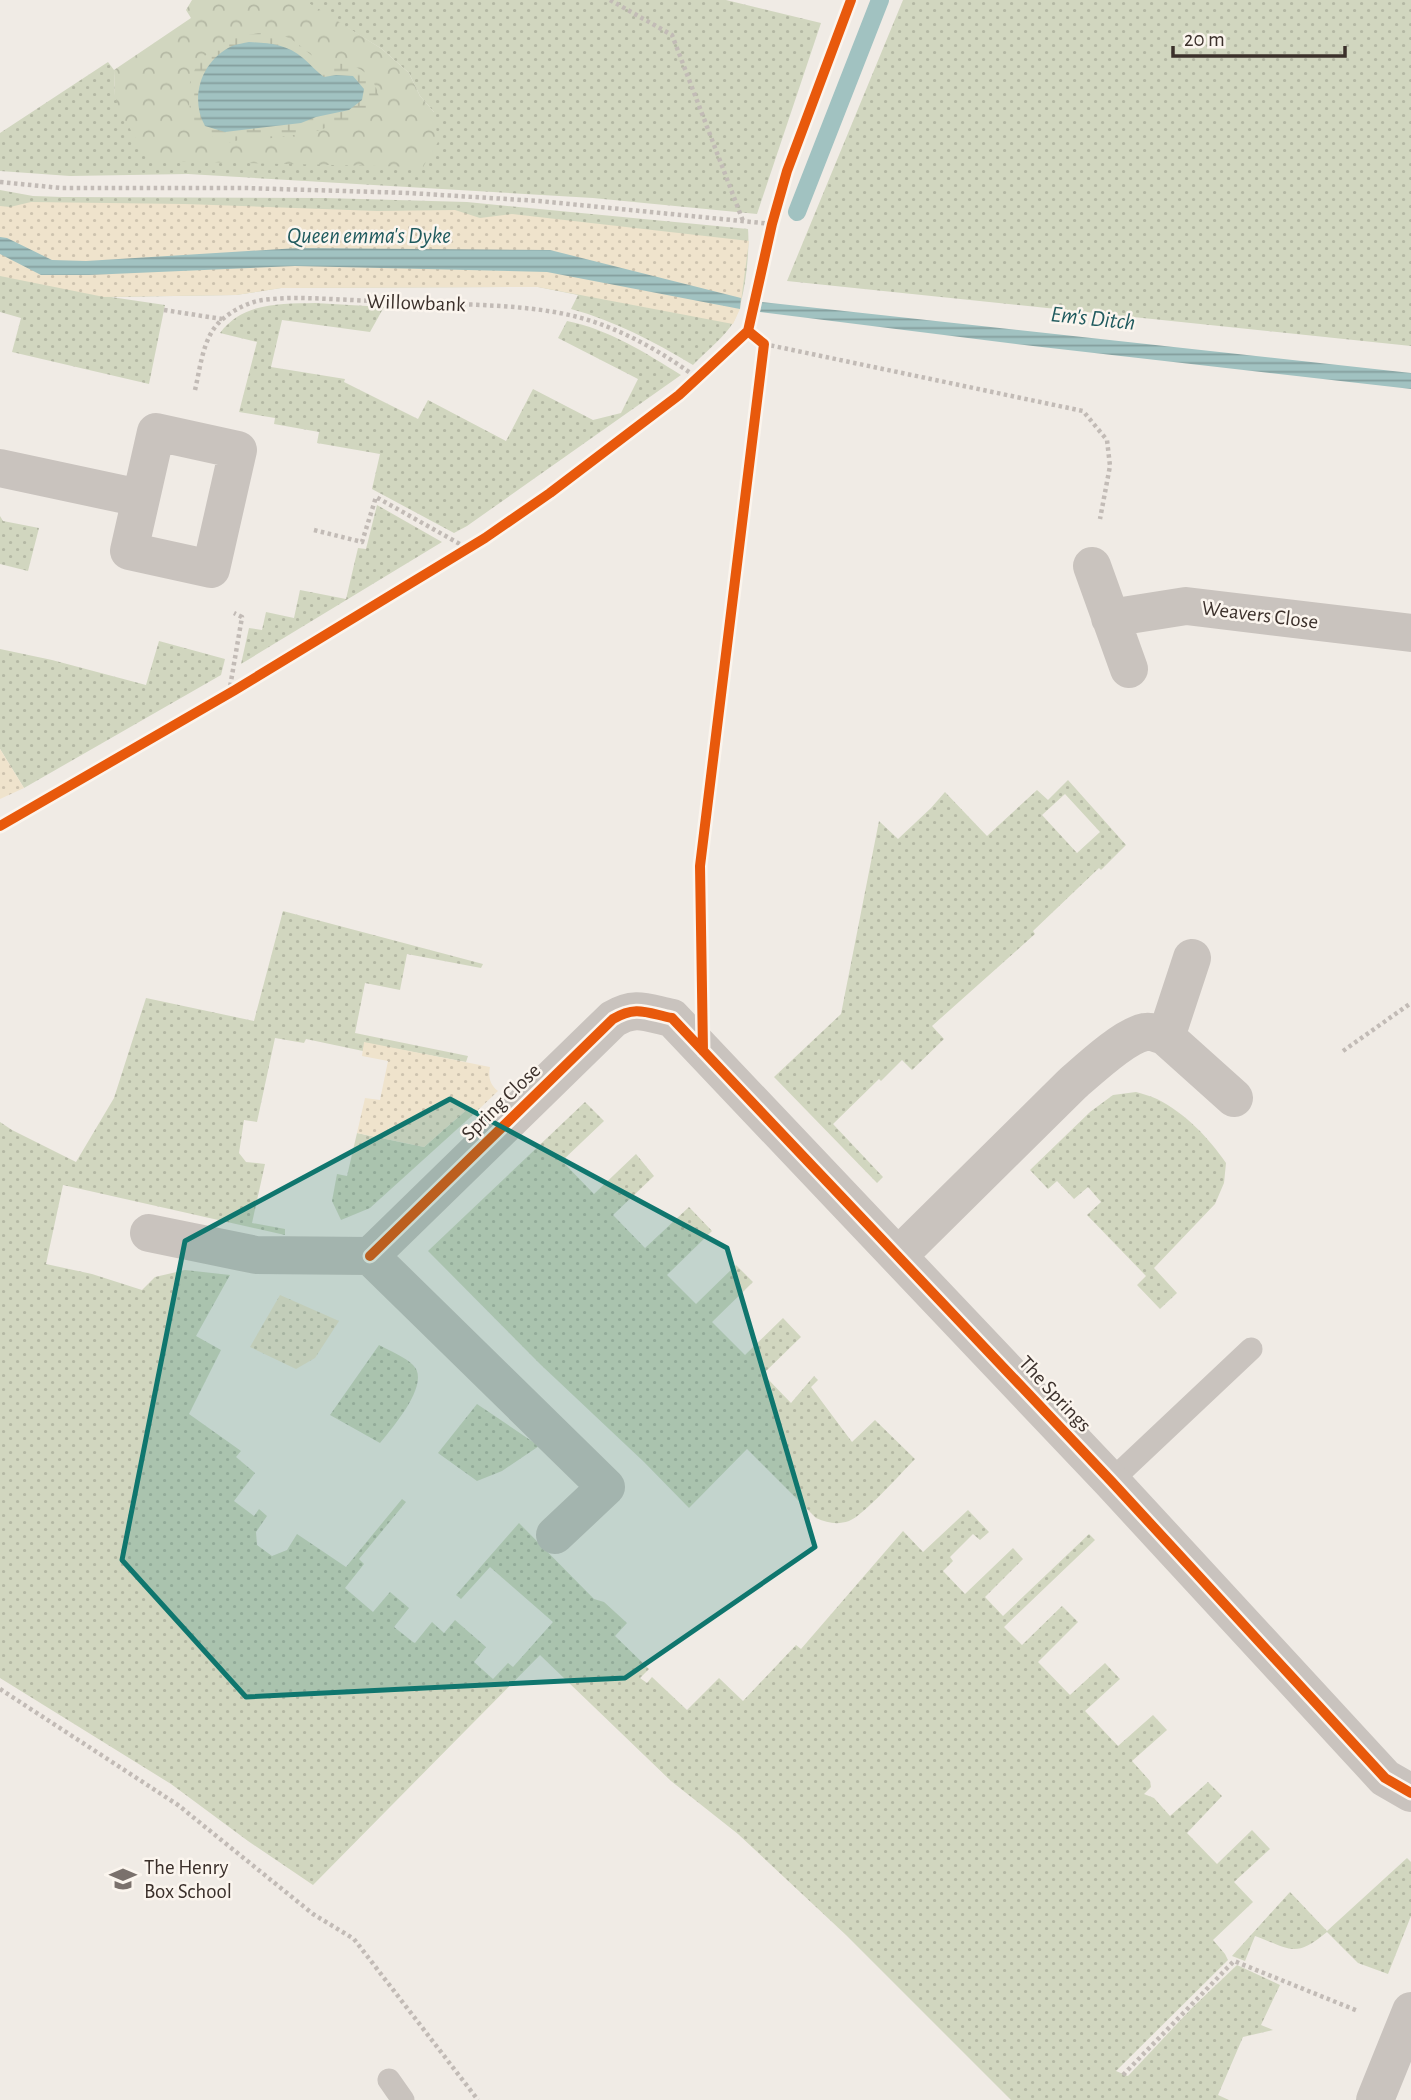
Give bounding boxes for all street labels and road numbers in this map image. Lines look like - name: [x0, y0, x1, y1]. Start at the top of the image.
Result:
- street label: Willowbank: [366, 291, 466, 315]
- street label: Weavers Close: [1201, 597, 1319, 633]
- street label: Spring Close: [458, 1059, 544, 1145]
- street label: The Springs: [1015, 1352, 1095, 1436]

